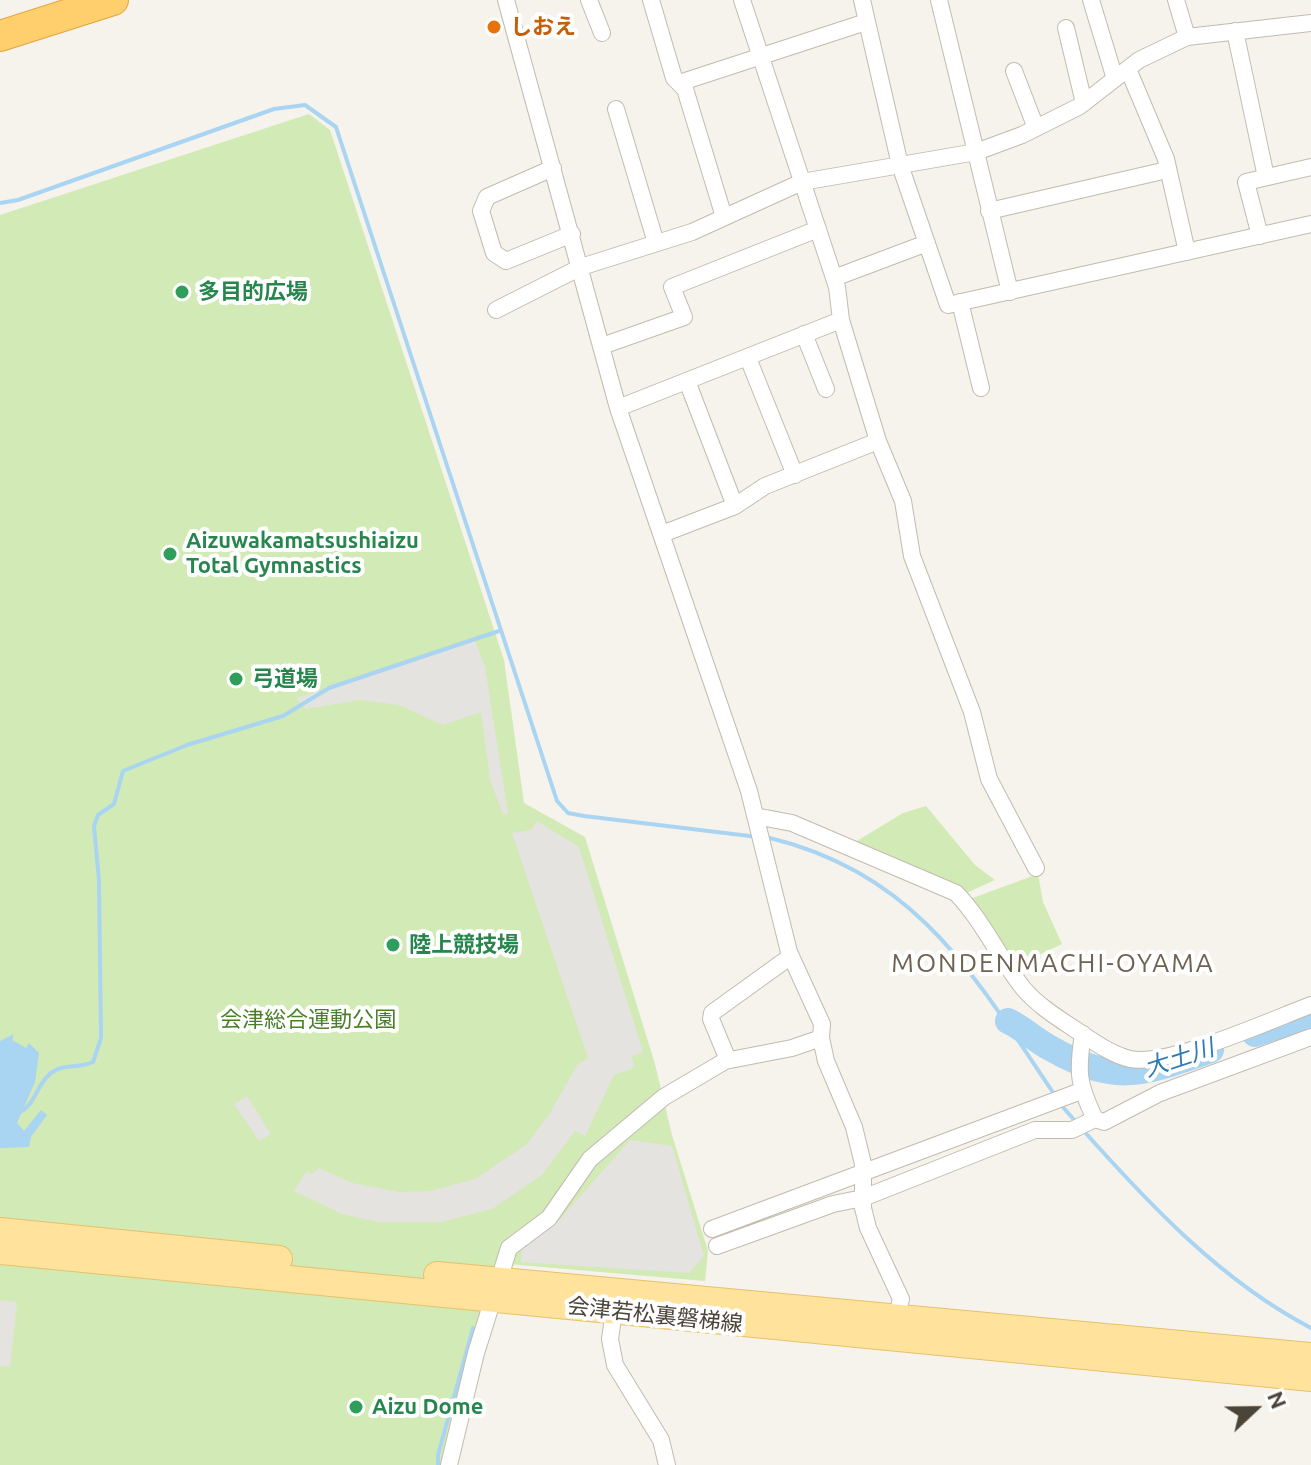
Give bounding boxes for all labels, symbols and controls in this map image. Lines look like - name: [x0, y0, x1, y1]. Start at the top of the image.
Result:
- place label: しおえ: [510, 14, 576, 40]
- marker: しおえ: [485, 18, 503, 36]
- place label: 多目的広場: [198, 279, 308, 305]
- marker: 多目的広場: [173, 283, 191, 301]
- place label: Aizuwakamatsushiaizu Total Gymnastics: [186, 528, 419, 580]
- marker: Aizuwakamatsushiaizu Total Gymnastics: [161, 545, 179, 563]
- place label: 弓道場: [252, 666, 318, 692]
- marker: 弓道場: [227, 670, 245, 688]
- place label: 陸上競技場: [409, 932, 519, 958]
- marker: 陸上競技場: [384, 936, 402, 954]
- district label: MONDENMACHI-OYAMA: [891, 947, 1215, 979]
- park label: 会津総合運動公園: [220, 1007, 396, 1033]
- water label: 大土川: [1140, 1033, 1218, 1083]
- street label: 会津若松裏磐梯線: [566, 1293, 744, 1337]
- north arrow: [1215, 1369, 1295, 1449]
- text: N: [1263, 1388, 1292, 1412]
- place label: Aizu Dome: [372, 1394, 483, 1420]
- marker: Aizu Dome: [347, 1398, 365, 1416]

